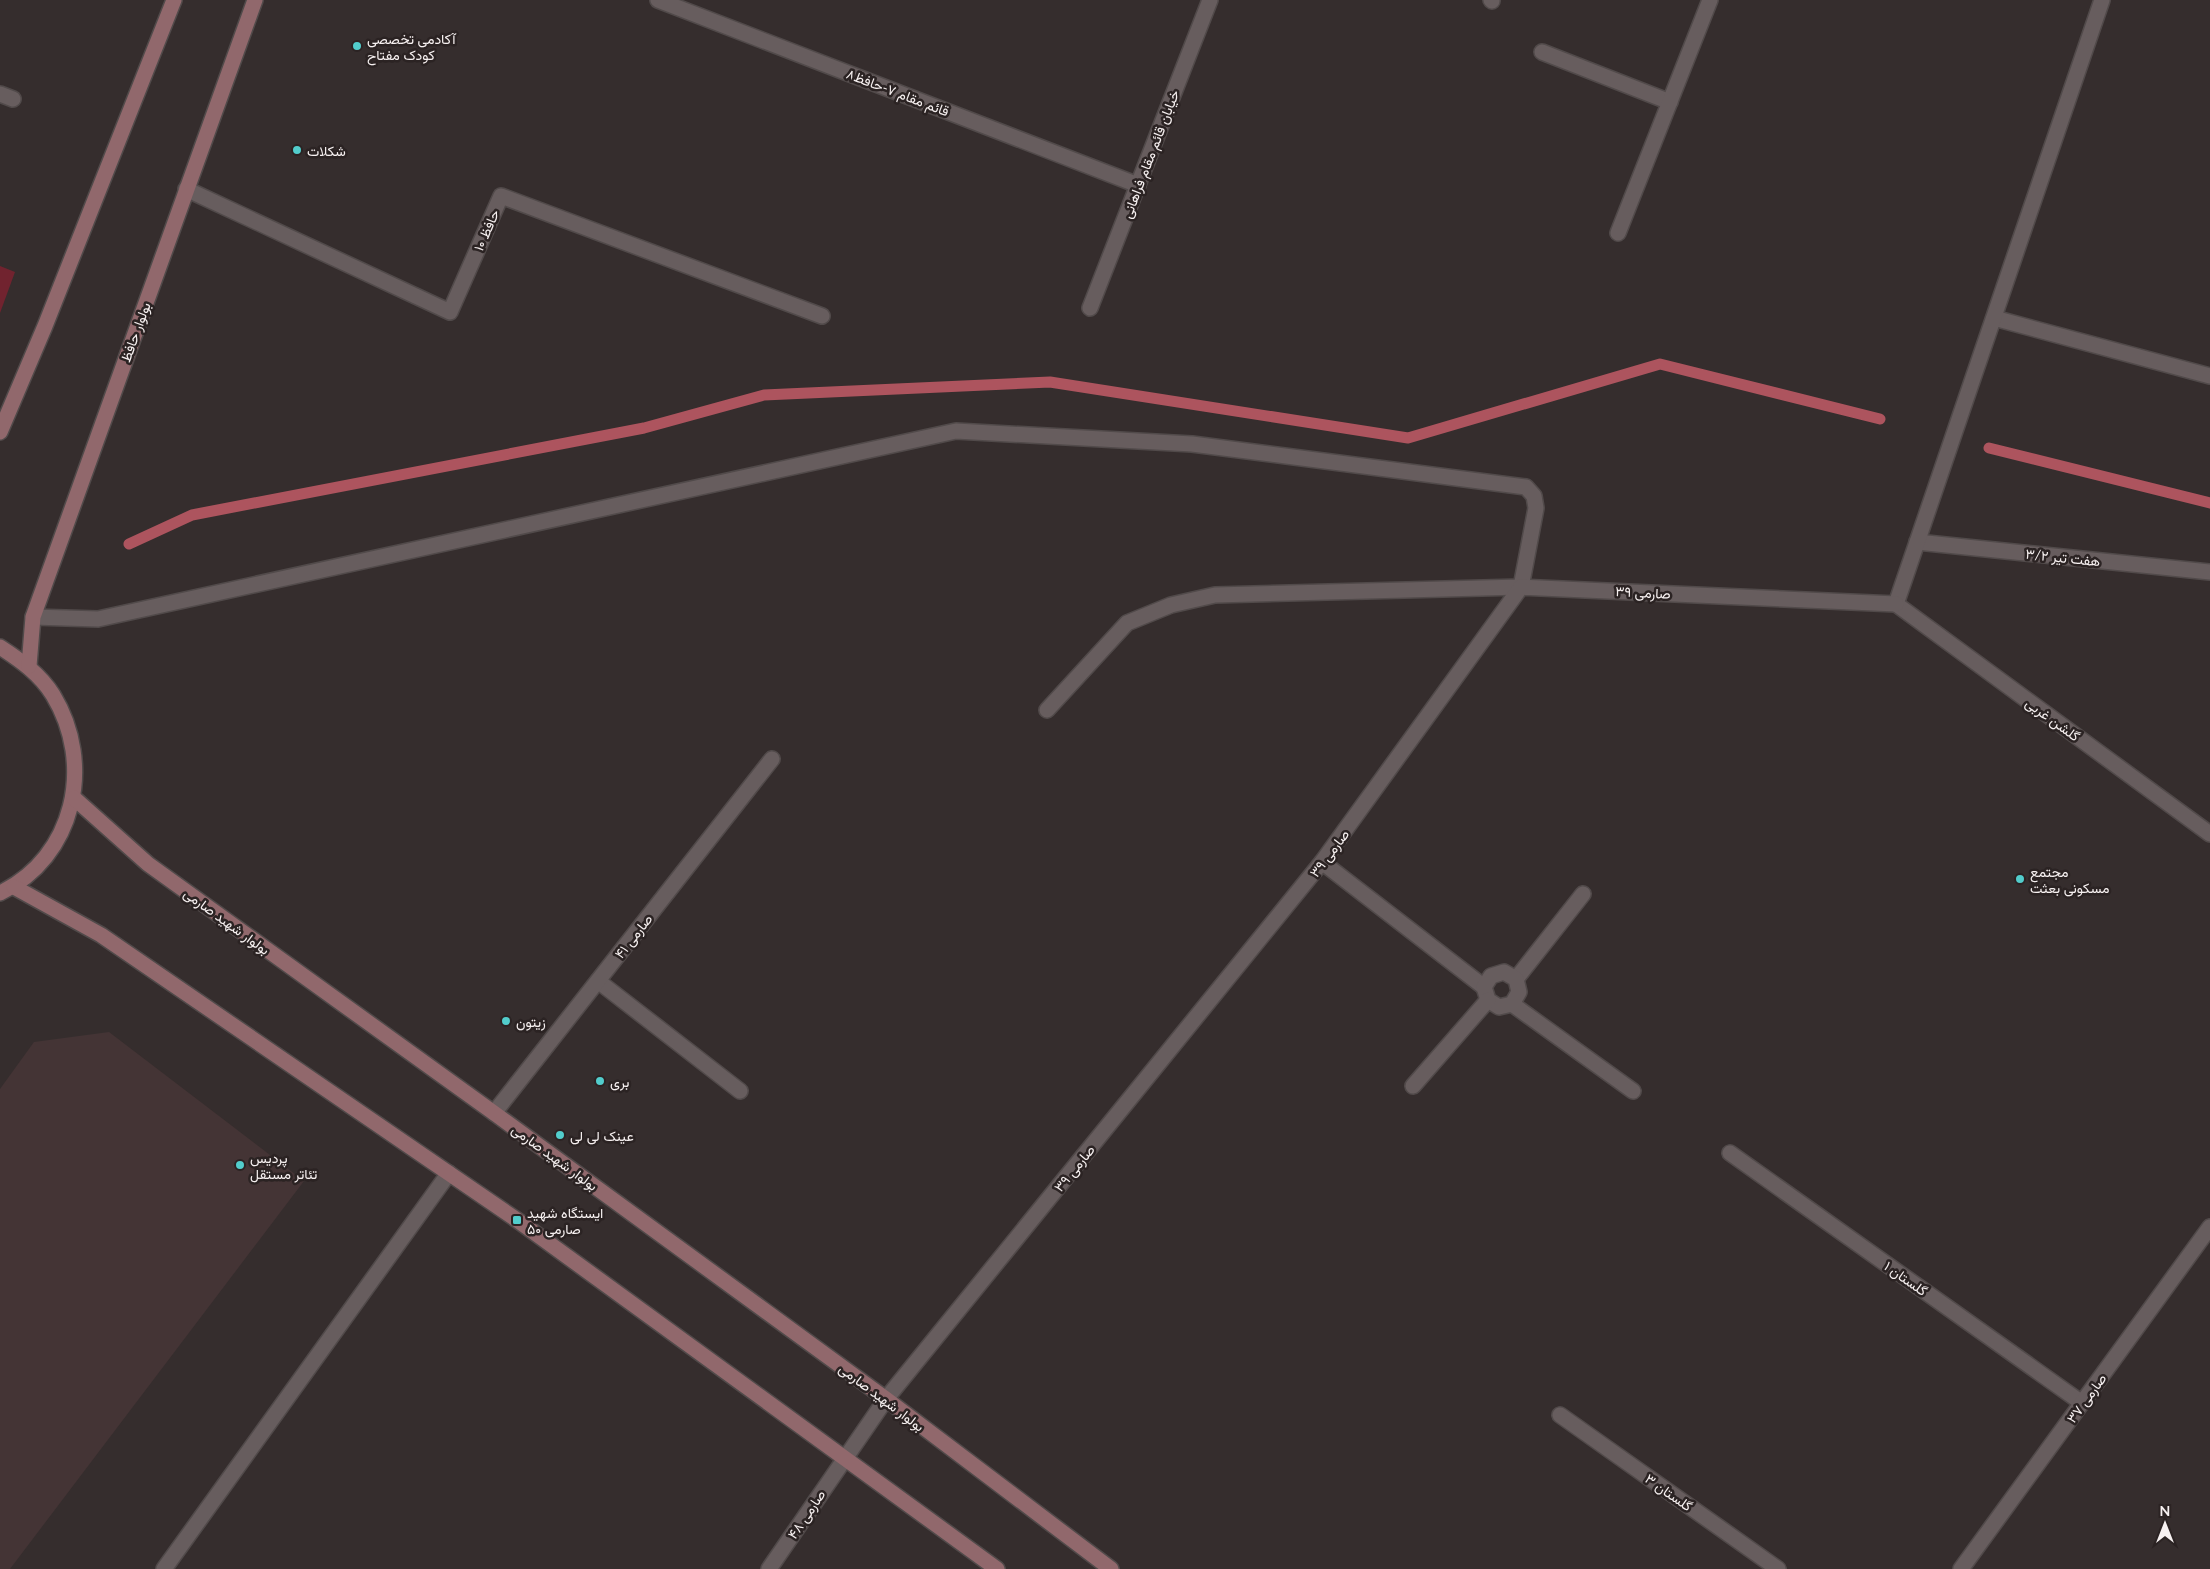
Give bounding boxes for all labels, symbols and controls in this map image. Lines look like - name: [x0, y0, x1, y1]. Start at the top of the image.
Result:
- place label: آکادمی تخصصی کودک مفتاح: [367, 30, 457, 66]
- marker: آکادمی تخصصی کودک مفتاح: [351, 40, 363, 52]
- street label: قائم مقام ۷-حافظ۸: [844, 65, 952, 120]
- street label: خیابان قائم مقام فراهانی: [1118, 87, 1183, 221]
- place label: شکلات: [307, 142, 346, 159]
- marker: شکلات: [291, 144, 303, 156]
- street label: حافظ ۱۰: [469, 207, 503, 253]
- street label: بولوار حافظ: [116, 300, 155, 365]
- street label: هفت تیر ۳/۲: [2025, 545, 2101, 570]
- street label: صارمی ۳۹: [1615, 582, 1671, 603]
- street label: گلشن غربی: [2022, 694, 2083, 745]
- street label: صارمی ۳۹: [1306, 826, 1353, 881]
- place label: مجتمع مسکونی بعثت: [2030, 863, 2110, 897]
- marker: مجتمع مسکونی بعثت: [2014, 873, 2026, 885]
- street label: بولوار شهید صارمی: [180, 884, 273, 959]
- street label: صارمی ۴۱: [610, 910, 657, 962]
- place label: زیتون: [516, 1013, 546, 1031]
- marker: زیتون: [500, 1015, 512, 1027]
- place label: بری: [610, 1073, 629, 1091]
- marker: بری: [594, 1075, 606, 1087]
- street label: بولوار شهید صارمی: [508, 1120, 601, 1195]
- place label: عینک لی لی: [570, 1127, 634, 1145]
- marker: عینک لی لی: [554, 1129, 566, 1141]
- street label: صارمی ۳۹: [1050, 1141, 1099, 1196]
- place label: پردیس تئاتر مستقل: [250, 1149, 317, 1183]
- marker: پردیس تئاتر مستقل: [234, 1159, 246, 1171]
- place label: ایستگاه شهید صارمی ۵۰: [527, 1204, 603, 1238]
- marker: ایستگاه شهید صارمی ۵۰: [511, 1214, 523, 1226]
- street label: گلستان ۱: [1881, 1257, 1931, 1300]
- street label: بولوار شهید صارمی: [835, 1359, 928, 1435]
- street label: صارمی ۳۷: [2062, 1370, 2111, 1427]
- street label: گلستان ۳: [1642, 1470, 1696, 1515]
- street label: صارمی ۴۸: [783, 1486, 830, 1542]
- north arrow: [2140, 1499, 2190, 1549]
- text: N: [2160, 1502, 2170, 1519]

